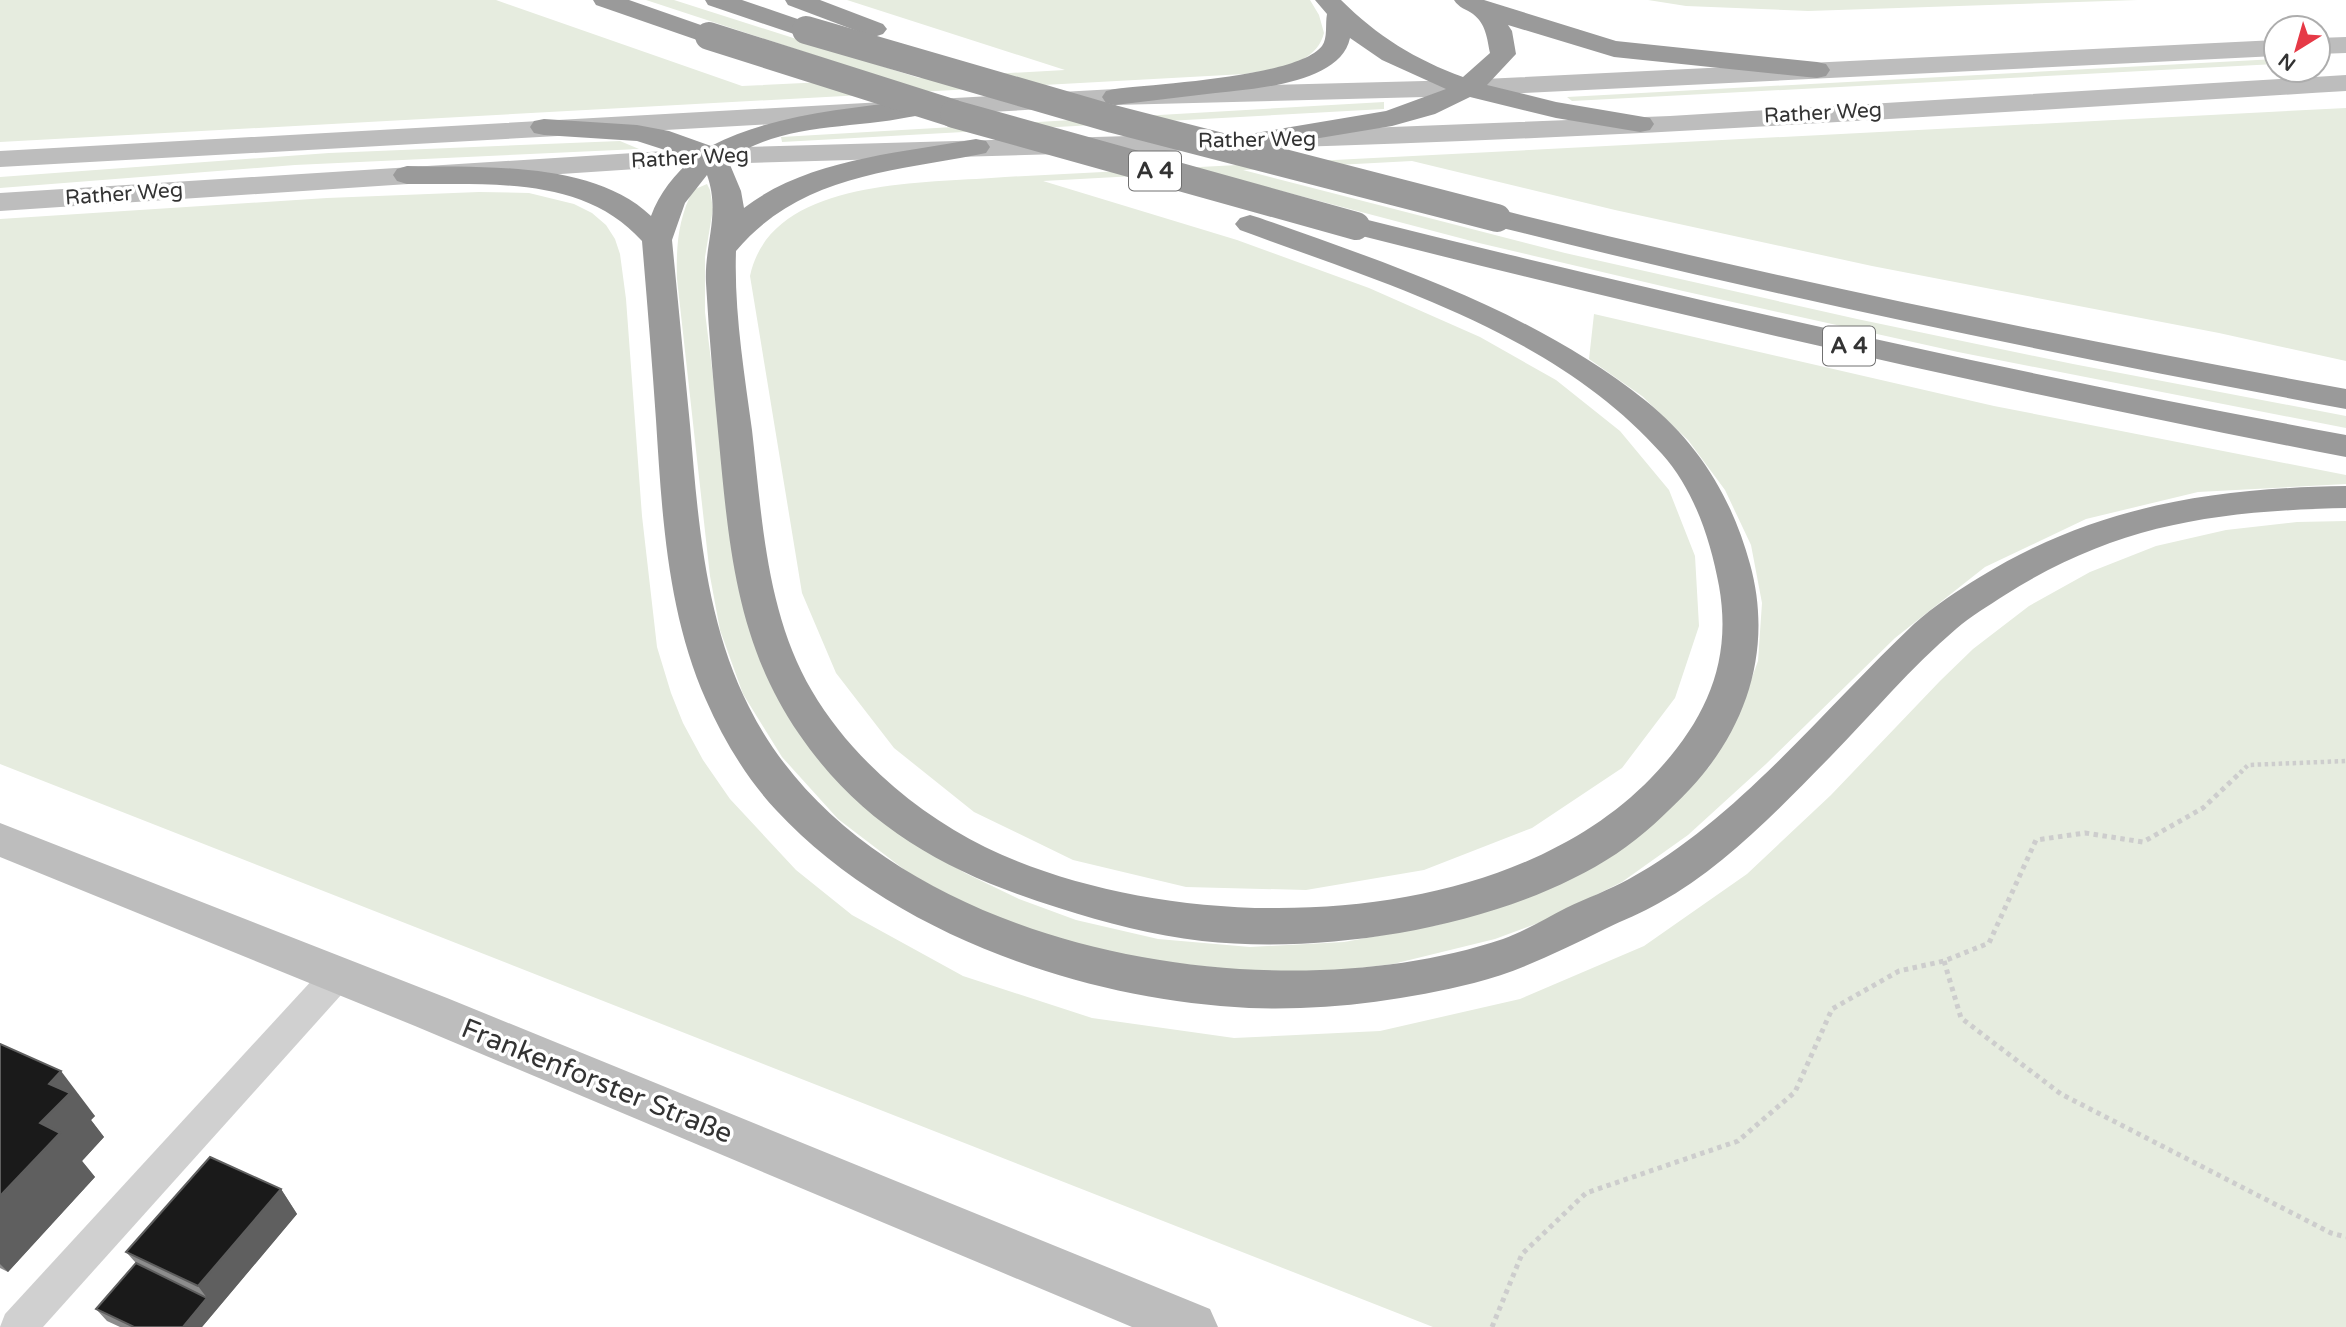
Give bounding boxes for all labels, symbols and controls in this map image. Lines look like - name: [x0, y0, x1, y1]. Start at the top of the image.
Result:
- north arrow: [2262, 14, 2332, 84]
- text: N: [2275, 48, 2300, 75]
- street label: Rather Weg: [1763, 97, 1883, 129]
- street label: Rather Weg: [1198, 126, 1316, 154]
- street label: Rather Weg: [630, 142, 750, 174]
- road number: A 4: [1129, 152, 1181, 190]
- street label: Rather Weg: [64, 177, 184, 211]
- road number: A 4: [1823, 326, 1875, 366]
- street label: Frankenforster Straße: [457, 1011, 737, 1151]

